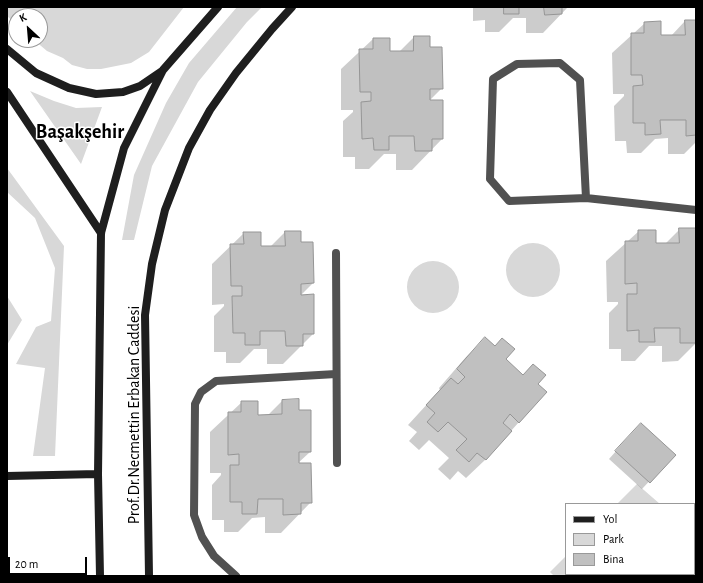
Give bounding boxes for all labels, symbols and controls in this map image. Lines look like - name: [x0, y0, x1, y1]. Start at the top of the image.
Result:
- north arrow: [8, 8, 48, 48]
- text: K: [18, 11, 28, 24]
- district label: Başakşehir: [36, 120, 124, 144]
- street label: Prof.Dr.Necmettin Erbakan Caddesi: [124, 306, 144, 524]
- legend: [565, 503, 695, 575]
- text: Yol: [603, 513, 617, 525]
- text: Park: [603, 533, 624, 545]
- scale bar: [10, 549, 89, 575]
- text: Bina: [603, 553, 624, 565]
- text: 20 m: [15, 558, 38, 570]

